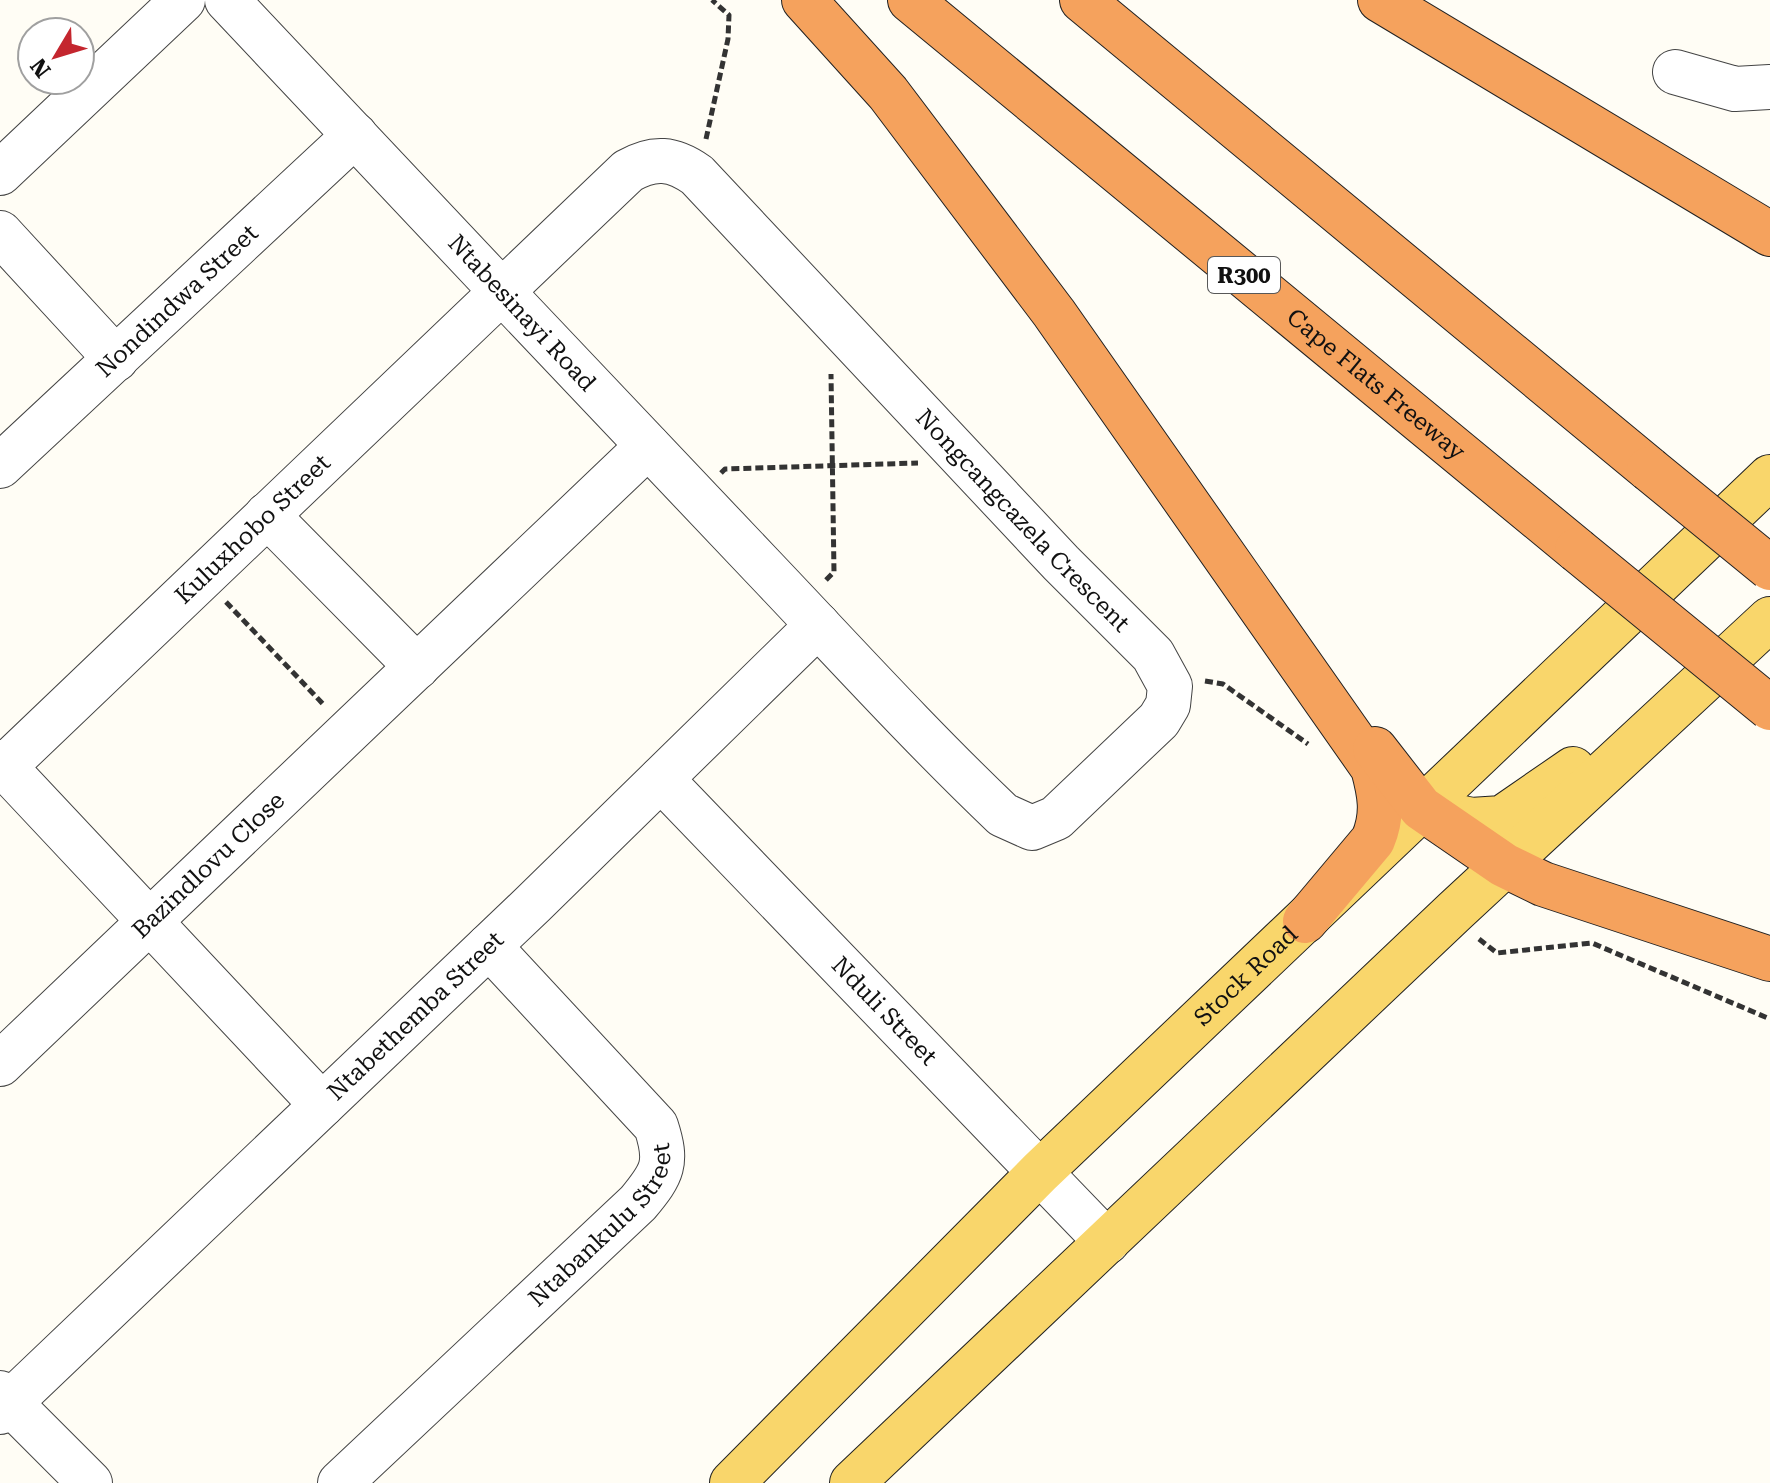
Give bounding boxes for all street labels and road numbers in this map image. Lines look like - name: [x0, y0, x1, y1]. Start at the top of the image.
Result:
- street label: Nondindwa Street: [90, 219, 264, 383]
- street label: Ntabesinayi Road: [442, 229, 602, 397]
- road number: R300: [1208, 257, 1280, 293]
- street label: Cape Flats Freeway: [1281, 303, 1471, 466]
- street label: Nongcangcazela Crescent: [910, 404, 1136, 638]
- street label: Kuluxhobo Street: [169, 449, 336, 610]
- street label: Bazindlovu Close: [127, 786, 290, 944]
- street label: Stock Road: [1188, 920, 1303, 1032]
- street label: Ntabethemba Street: [322, 926, 509, 1106]
- street label: Nduli Street: [826, 951, 943, 1071]
- street label: Ntabankulu Street: [523, 1141, 676, 1312]

